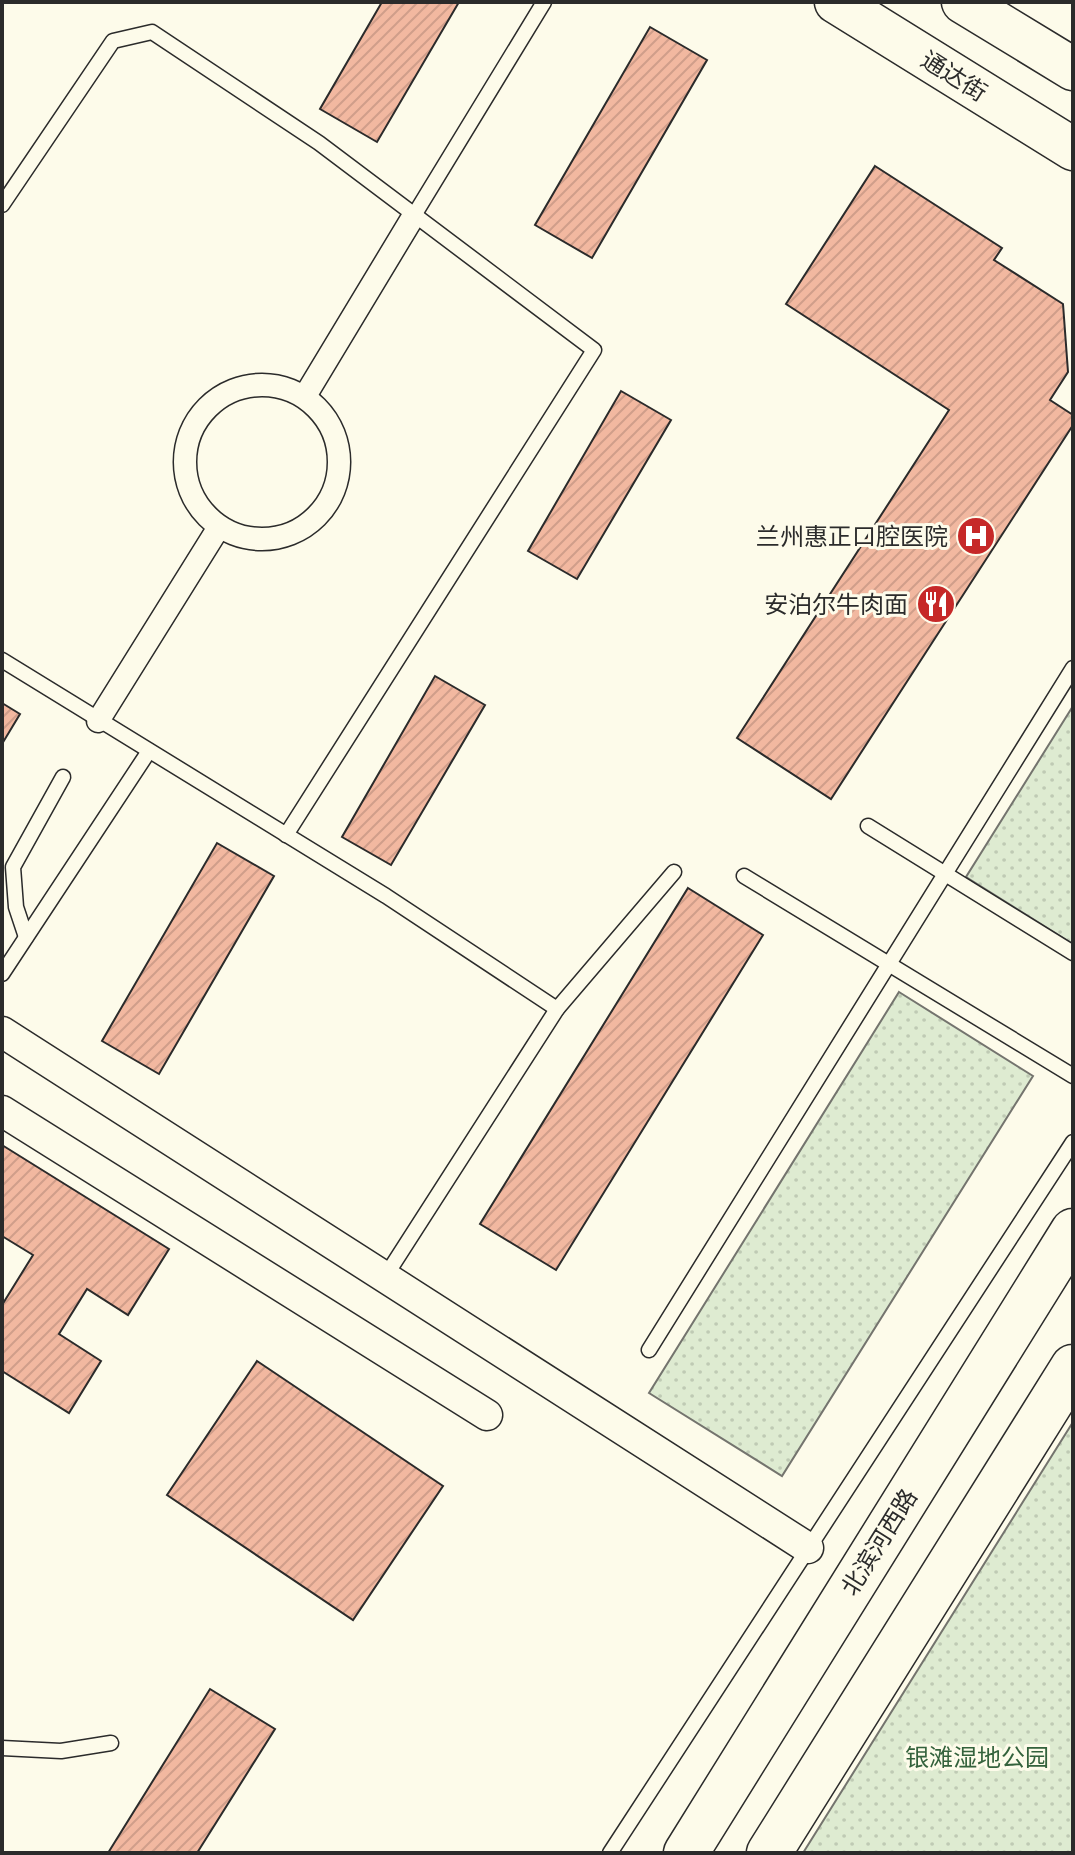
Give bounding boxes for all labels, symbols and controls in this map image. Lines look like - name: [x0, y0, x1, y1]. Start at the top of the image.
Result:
- street label: 通达街: [914, 42, 994, 110]
- hospital icon: 兰州惠正口腔医院: [955, 515, 997, 557]
- place label: 兰州惠正口腔医院: [756, 519, 948, 554]
- restaurant icon: 安泊尔牛肉面: [915, 583, 957, 625]
- place label: 安泊尔牛肉面: [764, 587, 908, 622]
- street label: 北滨河西路: [832, 1482, 926, 1602]
- park label: 银滩湿地公园: [905, 1740, 1049, 1775]

